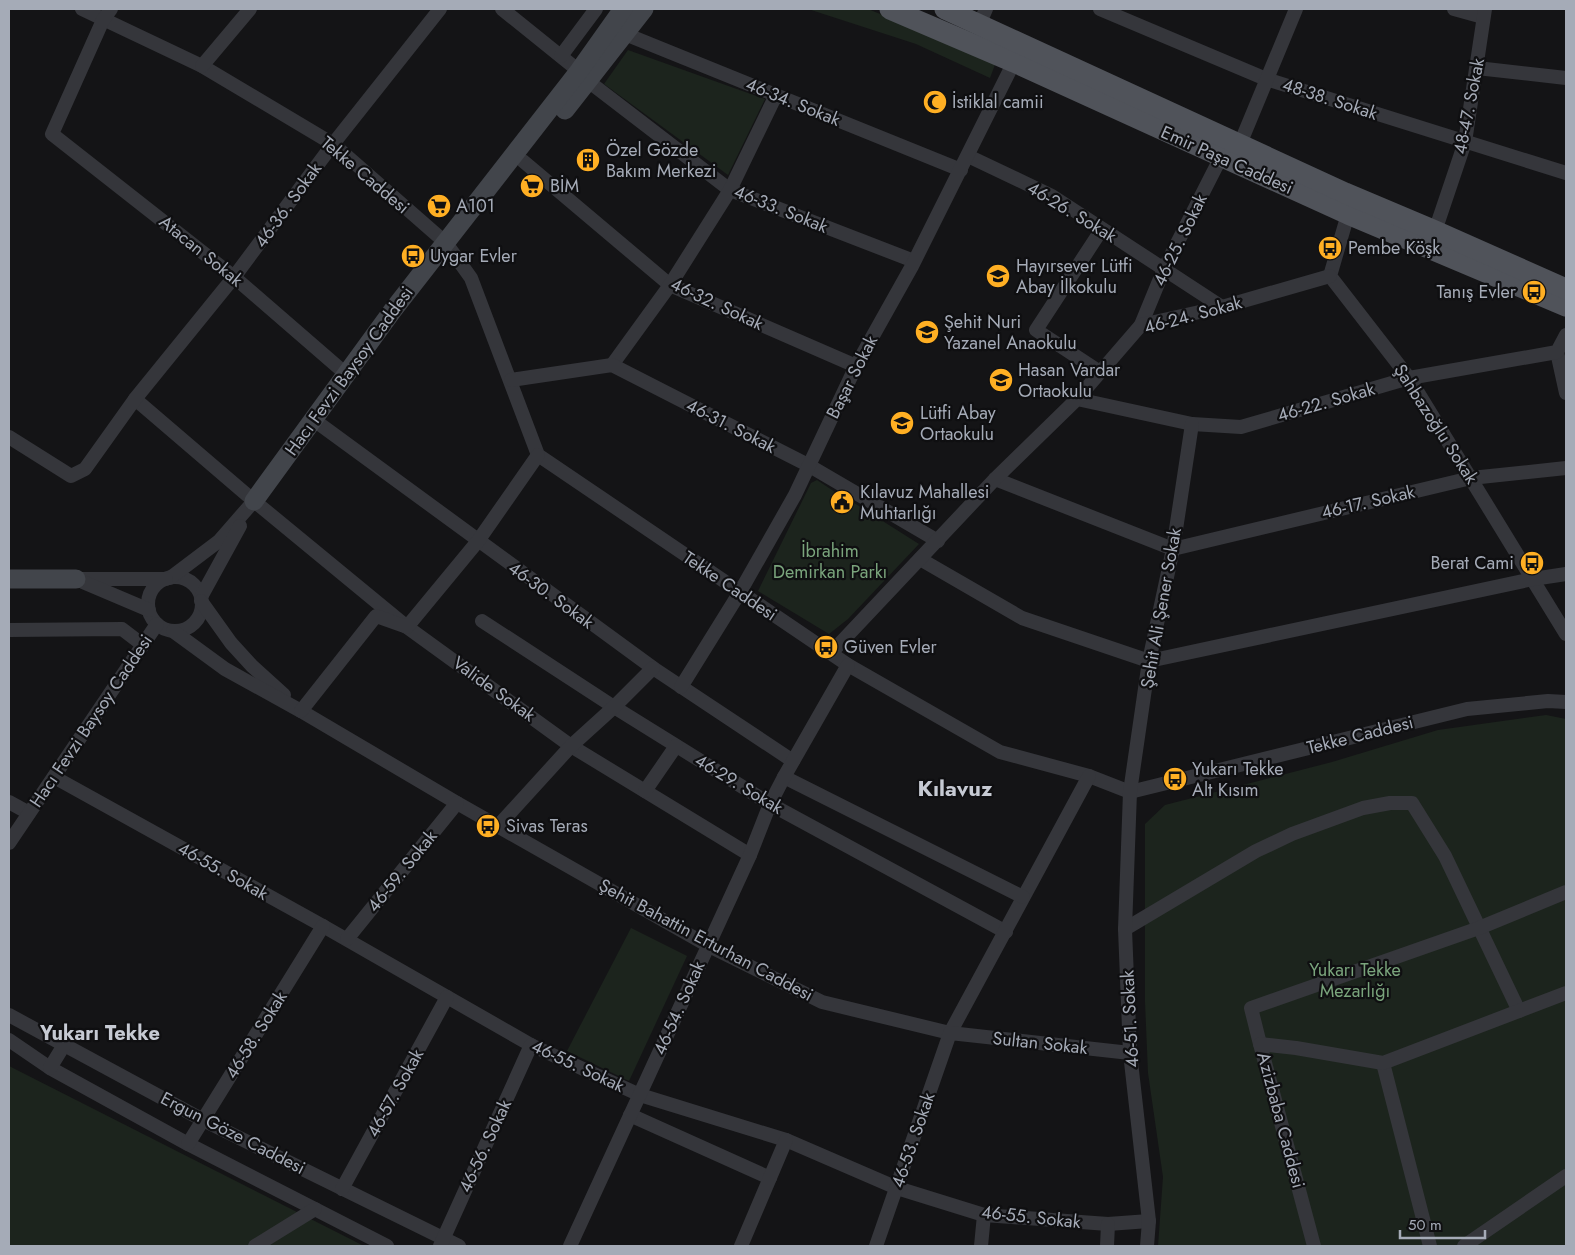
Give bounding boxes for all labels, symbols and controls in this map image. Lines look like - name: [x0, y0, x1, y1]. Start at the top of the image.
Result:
- street label: 48-47. Sokak: [1447, 56, 1491, 156]
- street label: 46-34. Sokak: [742, 71, 844, 133]
- street label: 48-38. Sokak: [1279, 71, 1381, 127]
- mosque icon: İstiklal camii: [922, 89, 948, 115]
- place label: İstiklal camii: [952, 89, 1044, 115]
- street label: Emir Paşa Caddesi: [1157, 119, 1297, 201]
- street label: Tekke Caddesi: [315, 130, 415, 220]
- place label: Özel Gözde Bakım Merkezi: [606, 137, 716, 184]
- building icon: Özel Gözde Bakım Merkezi: [575, 147, 601, 173]
- street label: 46-36. Sokak: [248, 157, 328, 253]
- supermarket icon: BİM: [519, 173, 545, 199]
- place label: BİM: [550, 173, 579, 199]
- street label: 46-26. Sokak: [1022, 175, 1122, 249]
- street label: 46-33. Sokak: [730, 178, 832, 240]
- street label: 46-25. Sokak: [1146, 189, 1214, 291]
- supermarket icon: A101: [426, 193, 452, 219]
- place label: A101: [456, 193, 495, 219]
- street label: Atacan Sokak: [154, 209, 249, 293]
- bus stop icon: Pembe Köşk: [1317, 235, 1343, 261]
- place label: Pembe Köşk: [1348, 235, 1440, 261]
- bus stop icon: Uygar Evler: [400, 243, 426, 269]
- place label: Uygar Evler: [430, 243, 518, 269]
- place label: Hayırsever Lütfi Abay İlkokulu: [1016, 253, 1133, 300]
- school or university icon: Hayırsever Lütfi Abay İlkokulu: [985, 263, 1011, 289]
- street label: 46-32. Sokak: [666, 271, 768, 337]
- place label: Tanış Evler: [1437, 279, 1517, 305]
- bus stop icon: Tanış Evler: [1521, 279, 1547, 305]
- street label: Hacı Fevzi Baysoy Caddesi: [279, 281, 419, 461]
- street label: 46-24. Sokak: [1141, 289, 1245, 341]
- place label: Şehit Nuri Yazanel Anaokulu: [944, 309, 1077, 356]
- school or university icon: Şehit Nuri Yazanel Anaokulu: [914, 319, 940, 345]
- street label: Başar Sokak: [820, 331, 884, 423]
- place label: Hasan Vardar Ortaokulu: [1018, 357, 1121, 404]
- street label: Şahbazoğlu Sokak: [1387, 359, 1485, 489]
- school or university icon: Hasan Vardar Ortaokulu: [988, 367, 1014, 393]
- street label: 46-22. Sokak: [1274, 376, 1378, 428]
- street label: 46-31. Sokak: [682, 392, 780, 460]
- place label: Lütfi Abay Ortaokulu: [920, 400, 996, 447]
- school or university icon: Lütfi Abay Ortaokulu: [889, 410, 915, 436]
- place label: Kılavuz Mahallesi Muhtarlığı: [860, 479, 989, 526]
- street label: 46-17. Sokak: [1319, 479, 1417, 525]
- public building icon: Kılavuz Mahallesi Muhtarlığı: [829, 489, 855, 515]
- street label: Şehit Ali Şener Sokak: [1134, 526, 1188, 690]
- park label: İbrahim Demirkan Parkı: [773, 538, 887, 585]
- street label: Tekke Caddesi: [678, 545, 782, 627]
- place label: Berat Cami: [1430, 550, 1514, 576]
- bus stop icon: Berat Cami: [1519, 550, 1545, 576]
- street label: 46-30. Sokak: [503, 555, 599, 635]
- street label: Hacı Fevzi Baysoy Caddesi: [23, 629, 159, 813]
- bus stop icon: Güven Evler: [813, 634, 839, 660]
- place label: Güven Evler: [844, 634, 937, 660]
- street label: Valide Sokak: [447, 650, 541, 728]
- street label: Tekke Caddesi: [1304, 709, 1416, 761]
- street label: 46-29. Sokak: [690, 747, 788, 821]
- place label: Yukarı Tekke Alt Kısım: [1192, 756, 1284, 803]
- bus stop icon: Yukarı Tekke Alt Kısım: [1162, 766, 1188, 792]
- district label: Kılavuz: [918, 772, 993, 804]
- bus stop icon: Sivas Teras: [475, 813, 501, 839]
- place label: Sivas Teras: [506, 813, 588, 839]
- street label: 46-59. Sokak: [361, 824, 443, 918]
- street label: 46-55. Sokak: [173, 835, 273, 907]
- street label: Şehit Bahattin Erturhan Caddesi: [594, 872, 818, 1008]
- street label: 46-54. Sokak: [647, 957, 711, 1059]
- park label: Yukarı Tekke Mezarlığı: [1309, 957, 1401, 1004]
- street label: 46-51. Sokak: [1114, 969, 1146, 1069]
- street label: 46-58. Sokak: [219, 986, 293, 1084]
- district label: Yukarı Tekke: [39, 1019, 160, 1048]
- street label: Sultan Sokak: [991, 1025, 1089, 1061]
- street label: 46-55. Sokak: [527, 1033, 629, 1099]
- street label: 46-57. Sokak: [360, 1044, 430, 1142]
- street label: Azizbaba Caddesi: [1250, 1049, 1312, 1191]
- street label: Ergun Göze Caddesi: [156, 1085, 310, 1181]
- street label: 46-53. Sokak: [885, 1089, 941, 1191]
- street label: 46-56. Sokak: [452, 1095, 518, 1197]
- street label: 46-55. Sokak: [980, 1199, 1082, 1235]
- scale bar: [1400, 1208, 1485, 1240]
- text: 50 m: [1408, 1214, 1442, 1236]

